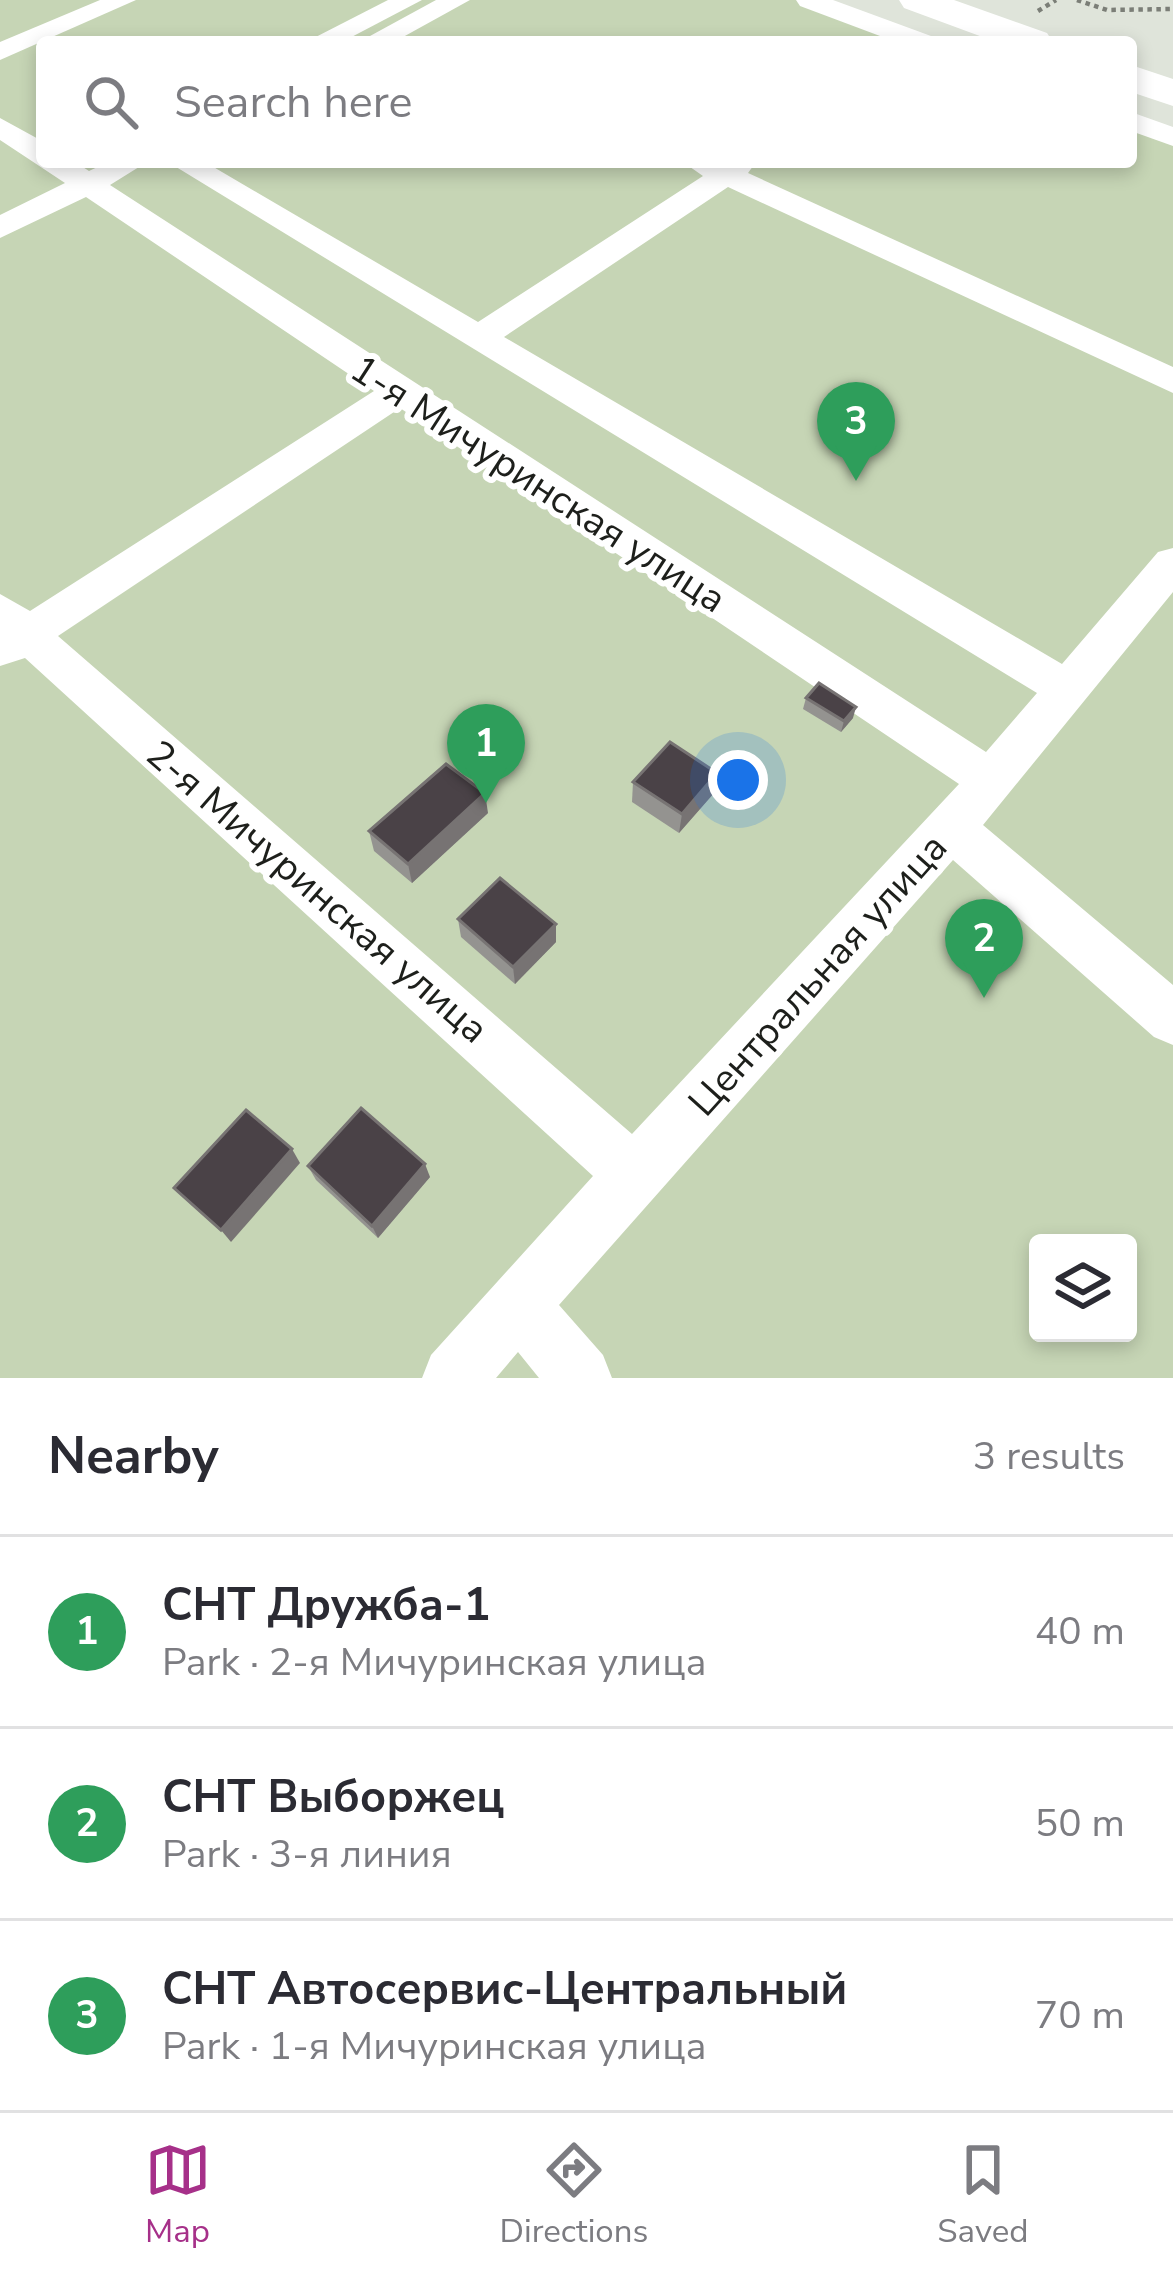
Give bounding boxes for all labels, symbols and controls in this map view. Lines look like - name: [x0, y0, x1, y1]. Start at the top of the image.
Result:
- search box: [36, 36, 1137, 168]
- icon: search: [78, 69, 144, 135]
- text: Search here: [174, 72, 413, 133]
- street label: 1-я Мичуринская улица: [340, 343, 736, 626]
- pin: 3: [817, 382, 895, 481]
- pin: 1: [447, 704, 525, 803]
- street label: 2-я Мичуринская улица: [134, 729, 500, 1056]
- your location: [708, 750, 768, 810]
- street label: Центральная улица: [677, 822, 959, 1128]
- pin: 2: [945, 899, 1023, 998]
- map controls: [1029, 1234, 1137, 1342]
- button: layers: [1029, 1234, 1137, 1342]
- text: Nearby: [48, 1421, 219, 1491]
- text: 3 results: [973, 1430, 1125, 1483]
- text: СНТ Дружба-1: [162, 1575, 490, 1636]
- text: 1: [75, 1605, 99, 1658]
- text: 40 m: [1035, 1605, 1125, 1658]
- text: Park · 2-я Мичуринская улица: [162, 1636, 706, 1689]
- text: СНТ Выборжец: [162, 1767, 504, 1828]
- text: 2: [75, 1797, 99, 1850]
- text: 50 m: [1035, 1797, 1125, 1850]
- text: Park · 3-я линия: [162, 1828, 452, 1881]
- text: СНТ Автосервис-Центральный: [162, 1959, 848, 2020]
- text: 3: [75, 1989, 99, 2042]
- text: 70 m: [1035, 1989, 1125, 2042]
- text: Park · 1-я Мичуринская улица: [162, 2020, 706, 2073]
- tab: Map: [145, 2137, 211, 2254]
- tab: Directions: [500, 2137, 648, 2254]
- tab: Saved: [937, 2137, 1028, 2254]

